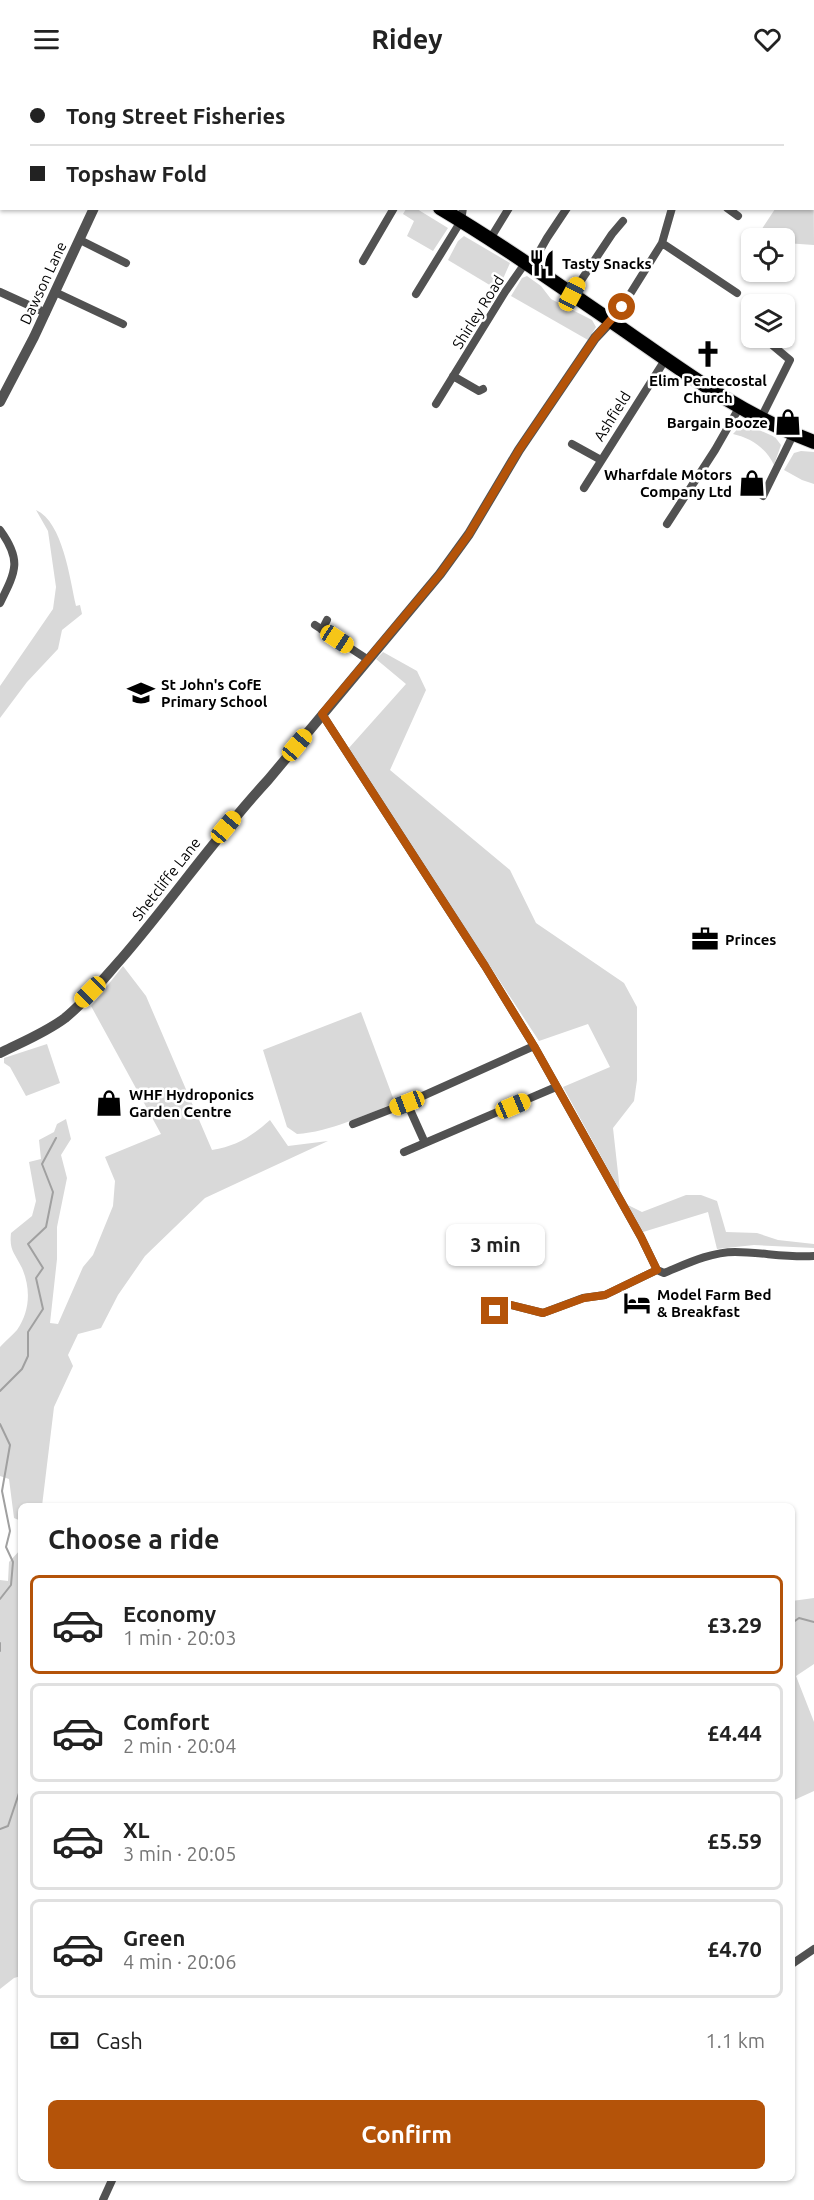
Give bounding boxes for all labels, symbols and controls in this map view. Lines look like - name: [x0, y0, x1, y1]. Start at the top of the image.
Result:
- icon: menu: [30, 23, 63, 56]
- icon: heart: [751, 23, 784, 56]
- text: Ridey: [371, 24, 443, 54]
- text: Tong Street Fisheries: [66, 103, 286, 128]
- text: Topshaw Fold: [66, 161, 207, 186]
- map controls: [741, 228, 795, 348]
- button: locate: [741, 228, 795, 282]
- street label: Dawson Lane: [16, 239, 70, 327]
- restaurant icon: Tasty Snacks: [527, 248, 557, 278]
- place label: Tasty Snacks: [562, 255, 652, 272]
- street label: Shirley Road: [449, 272, 507, 352]
- car: [556, 274, 588, 314]
- route start: [608, 293, 635, 320]
- button: layers: [741, 294, 795, 348]
- church icon: Elim Pentecostal Church: [693, 339, 723, 369]
- place label: Elim Pentecostal Church: [649, 372, 767, 406]
- street label: Ashfield: [590, 388, 634, 444]
- shop icon: Bargain Booze: [773, 407, 803, 437]
- place label: Bargain Booze: [667, 414, 768, 431]
- place label: Wharfdale Motors Company Ltd: [604, 466, 732, 500]
- shop icon: Wharfdale Motors Company Ltd: [737, 468, 767, 498]
- car: [317, 622, 357, 656]
- place label: St John's CofE Primary School: [161, 676, 268, 710]
- school or university icon: St John's CofE Primary School: [126, 678, 156, 708]
- car: [279, 725, 315, 765]
- car: [208, 807, 244, 847]
- street label: Shetcliffe Lane: [128, 834, 204, 924]
- office icon: Princes: [690, 924, 720, 954]
- place label: Princes: [725, 931, 776, 948]
- car: [71, 973, 109, 1011]
- place label: WHF Hydroponics Garden Centre: [129, 1086, 254, 1120]
- shop icon: WHF Hydroponics Garden Centre: [94, 1088, 124, 1118]
- car: [387, 1088, 427, 1118]
- car: [493, 1091, 533, 1121]
- callout: 3 min: [446, 1224, 544, 1266]
- text: 3 min: [470, 1233, 521, 1256]
- place label: Model Farm Bed & Breakfast: [657, 1286, 772, 1320]
- hotel icon: Model Farm Bed & Breakfast: [622, 1288, 652, 1318]
- route end: [481, 1297, 508, 1324]
- text: Choose a ride: [48, 1524, 220, 1554]
- icon: car: [51, 1598, 105, 1652]
- text: Economy: [123, 1601, 216, 1626]
- text: £3.29: [707, 1612, 762, 1637]
- text: 1 min · 20:03: [123, 1626, 237, 1649]
- icon: car: [51, 1706, 105, 1760]
- text: Comfort: [123, 1709, 210, 1734]
- text: £4.44: [707, 1720, 762, 1745]
- text: 2 min · 20:04: [123, 1734, 237, 1757]
- icon: car: [51, 1814, 105, 1868]
- text: XL: [123, 1817, 150, 1842]
- text: £5.59: [707, 1828, 762, 1853]
- text: 3 min · 20:05: [123, 1842, 237, 1865]
- icon: car: [51, 1922, 105, 1976]
- text: Green: [123, 1925, 185, 1950]
- text: £4.70: [707, 1936, 762, 1961]
- text: 4 min · 20:06: [123, 1950, 237, 1973]
- icon: cash: [48, 2024, 81, 2057]
- text: Cash: [96, 2028, 143, 2053]
- text: 1.1 km: [706, 2029, 765, 2052]
- button: Confirm: [48, 2100, 765, 2169]

